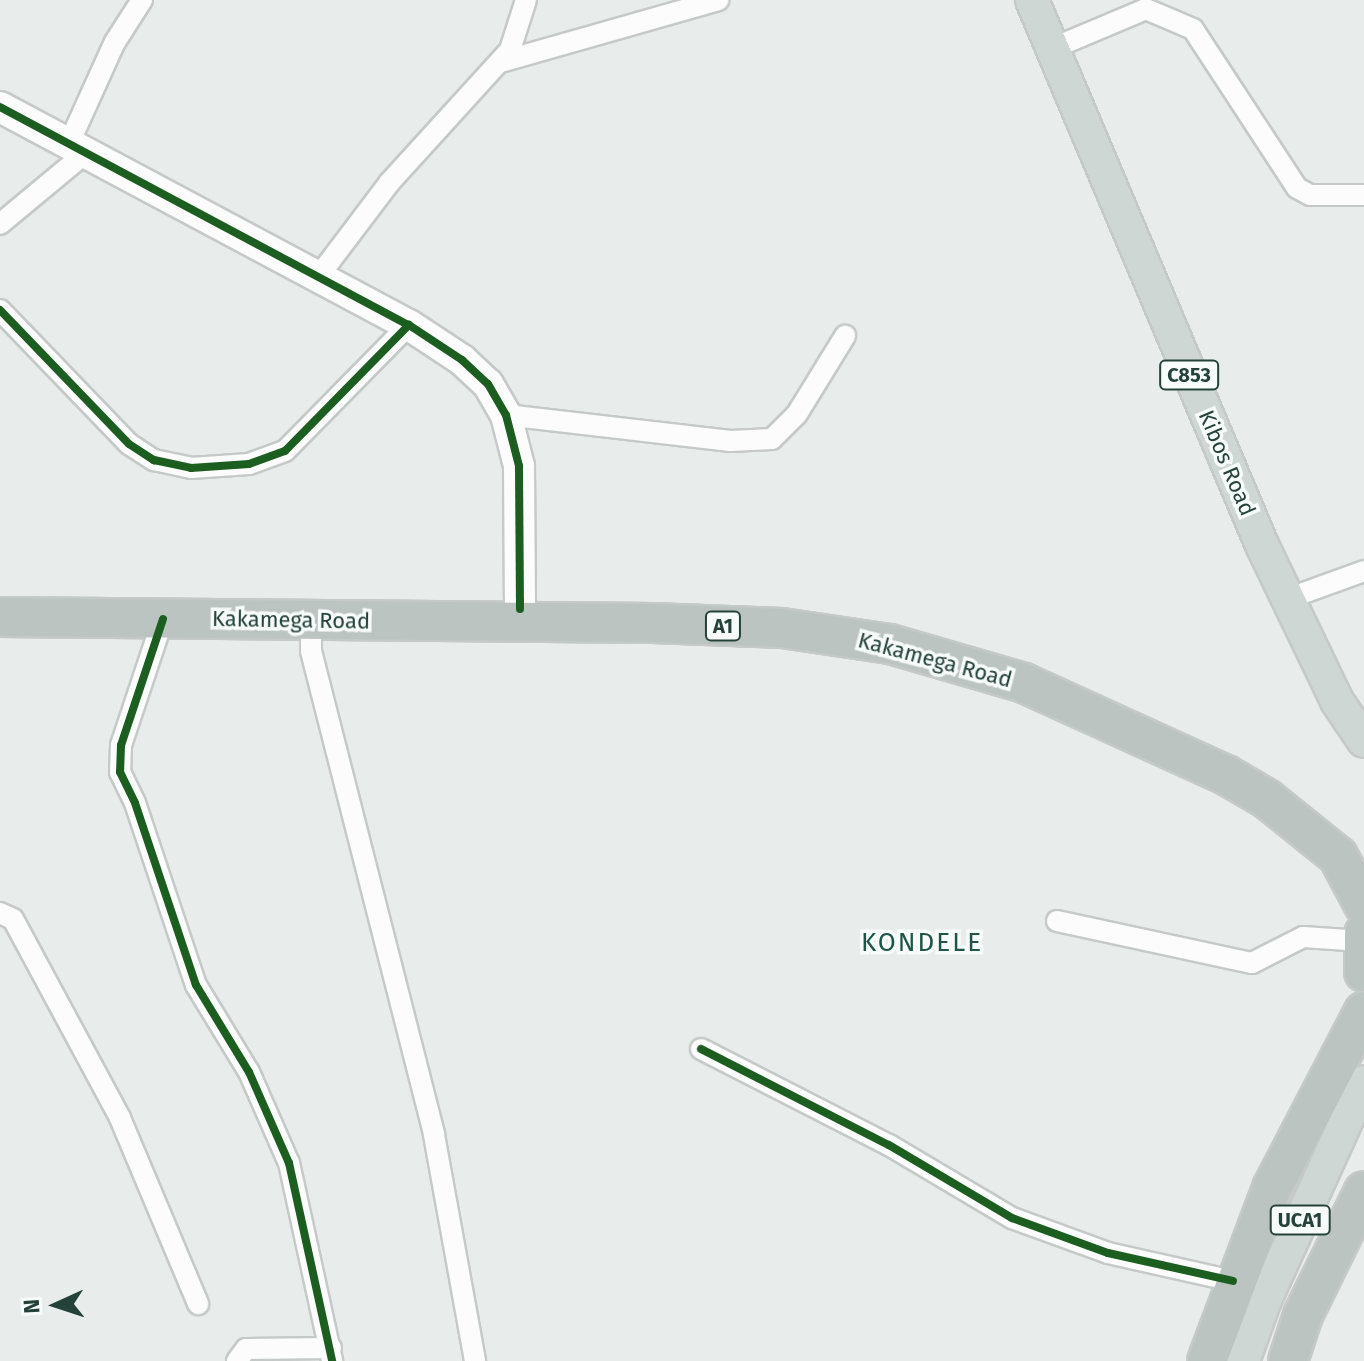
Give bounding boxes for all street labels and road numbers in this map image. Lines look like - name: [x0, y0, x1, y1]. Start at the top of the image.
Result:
- road number: C853: [1159, 359, 1219, 391]
- street label: Kibos Road: [1193, 406, 1261, 520]
- street label: Kakamega Road: [212, 605, 370, 635]
- road number: A1: [703, 610, 743, 642]
- street label: Kakamega Road: [855, 627, 1015, 693]
- road number: UCA1: [1268, 1204, 1332, 1236]

